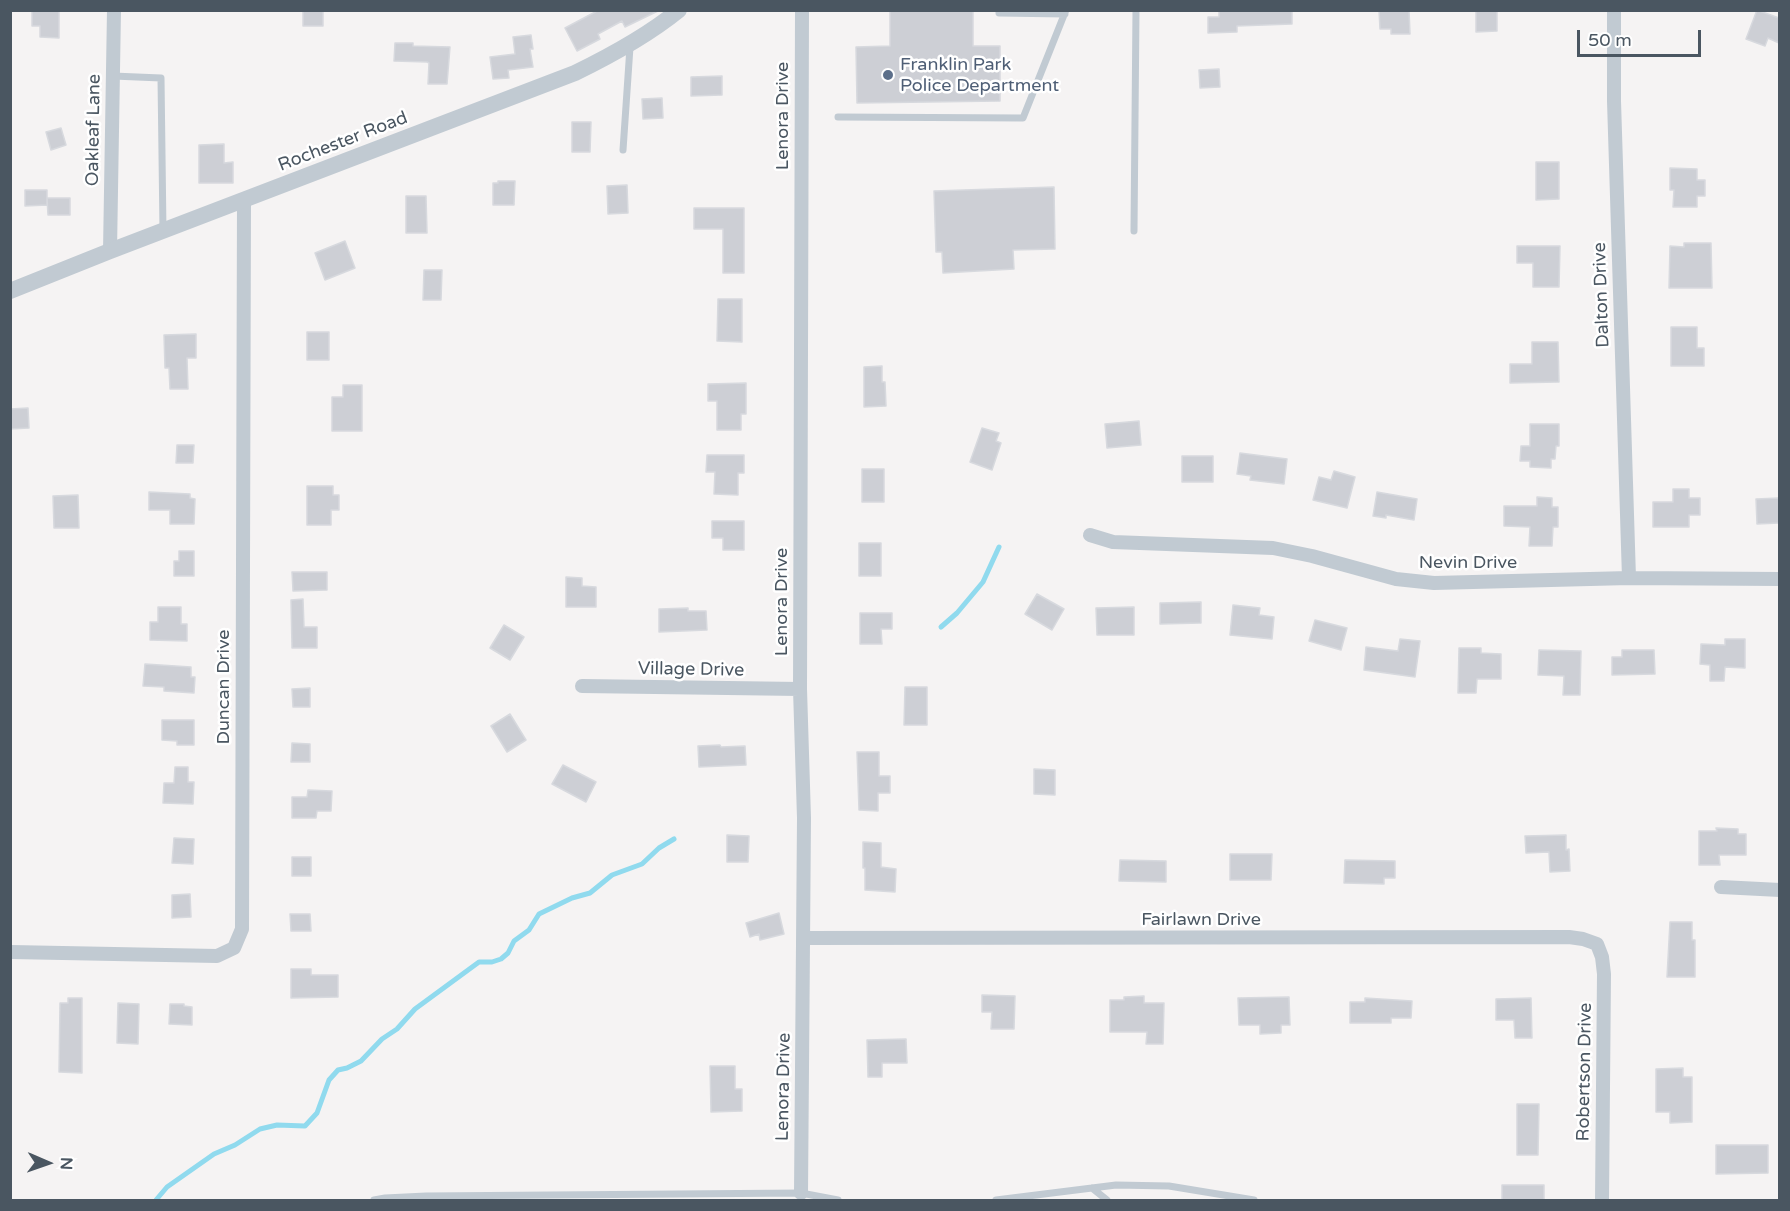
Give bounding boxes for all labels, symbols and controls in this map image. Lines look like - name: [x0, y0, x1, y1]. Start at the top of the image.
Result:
- scale bar: [1580, 18, 1704, 56]
- text: 50 m: [1588, 29, 1632, 51]
- place label: Franklin Park Police Department: [900, 54, 1059, 97]
- street label: Lenora Drive: [772, 62, 794, 170]
- marker: Franklin Park Police Department: [881, 68, 895, 82]
- street label: Oakleaf Lane: [82, 74, 106, 186]
- street label: Rochester Road: [275, 107, 411, 177]
- street label: Dalton Drive: [1589, 242, 1615, 348]
- street label: Lenora Drive: [771, 548, 793, 656]
- street label: Nevin Drive: [1419, 552, 1517, 574]
- street label: Duncan Drive: [213, 630, 235, 744]
- street label: Village Drive: [638, 658, 744, 682]
- street label: Fairlawn Drive: [1141, 909, 1261, 931]
- street label: Robertson Drive: [1573, 1003, 1597, 1141]
- street label: Lenora Drive: [772, 1033, 796, 1141]
- north arrow: [18, 1133, 78, 1193]
- text: N: [56, 1157, 76, 1170]

